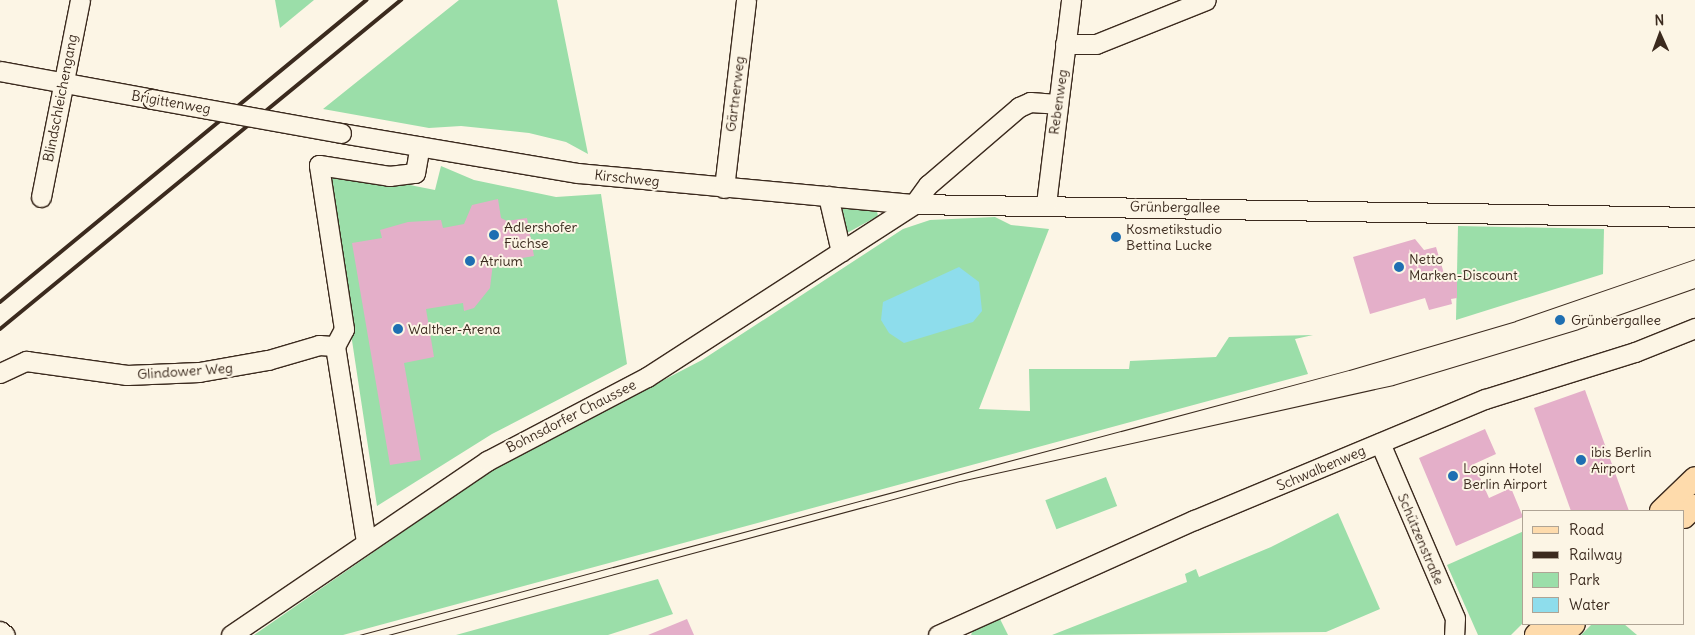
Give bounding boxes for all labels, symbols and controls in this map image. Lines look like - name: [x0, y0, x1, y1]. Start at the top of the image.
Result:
- north arrow: [1635, 10, 1685, 60]
- text: N: [1654, 11, 1665, 29]
- street label: Blindschleichengang: [39, 33, 81, 163]
- street label: Gärtnerweg: [722, 55, 748, 133]
- street label: Rebenweg: [1045, 68, 1071, 136]
- street label: Brigittenweg: [130, 87, 212, 117]
- street label: Kirschweg: [594, 166, 660, 190]
- street label: Grünbergallee: [1130, 198, 1220, 216]
- place label: Adlershofer Füchse: [504, 219, 577, 252]
- place label: Kosmetikstudio Bettina Lucke: [1126, 221, 1222, 253]
- marker: Adlershofer Füchse: [488, 229, 500, 241]
- marker: Kosmetikstudio Bettina Lucke: [1110, 231, 1122, 243]
- place label: Netto Marken-Discount: [1409, 251, 1518, 284]
- place label: Atrium: [480, 253, 523, 269]
- marker: Atrium: [464, 255, 476, 267]
- marker: Netto Marken-Discount: [1393, 261, 1405, 273]
- place label: Grünbergallee: [1571, 312, 1661, 328]
- marker: Grünbergallee: [1553, 313, 1567, 327]
- place label: Walther-Arena: [408, 321, 501, 337]
- marker: Walther-Arena: [392, 323, 404, 335]
- street label: Glindower Weg: [137, 359, 233, 383]
- street label: Bohnsdorfer Chaussee: [503, 376, 639, 456]
- street label: Schwalbenweg: [1274, 442, 1368, 494]
- place label: ibis Berlin Airport: [1591, 444, 1652, 477]
- marker: ibis Berlin Airport: [1575, 454, 1587, 466]
- place label: Loginn Hotel Berlin Airport: [1463, 460, 1547, 492]
- marker: Loginn Hotel Berlin Airport: [1447, 470, 1459, 482]
- street label: Schützenstraße: [1394, 491, 1448, 587]
- legend: [1522, 510, 1685, 625]
- text: Road: [1569, 520, 1604, 539]
- text: Railway: [1569, 545, 1623, 564]
- text: Park: [1569, 570, 1600, 589]
- text: Water: [1569, 595, 1610, 614]

